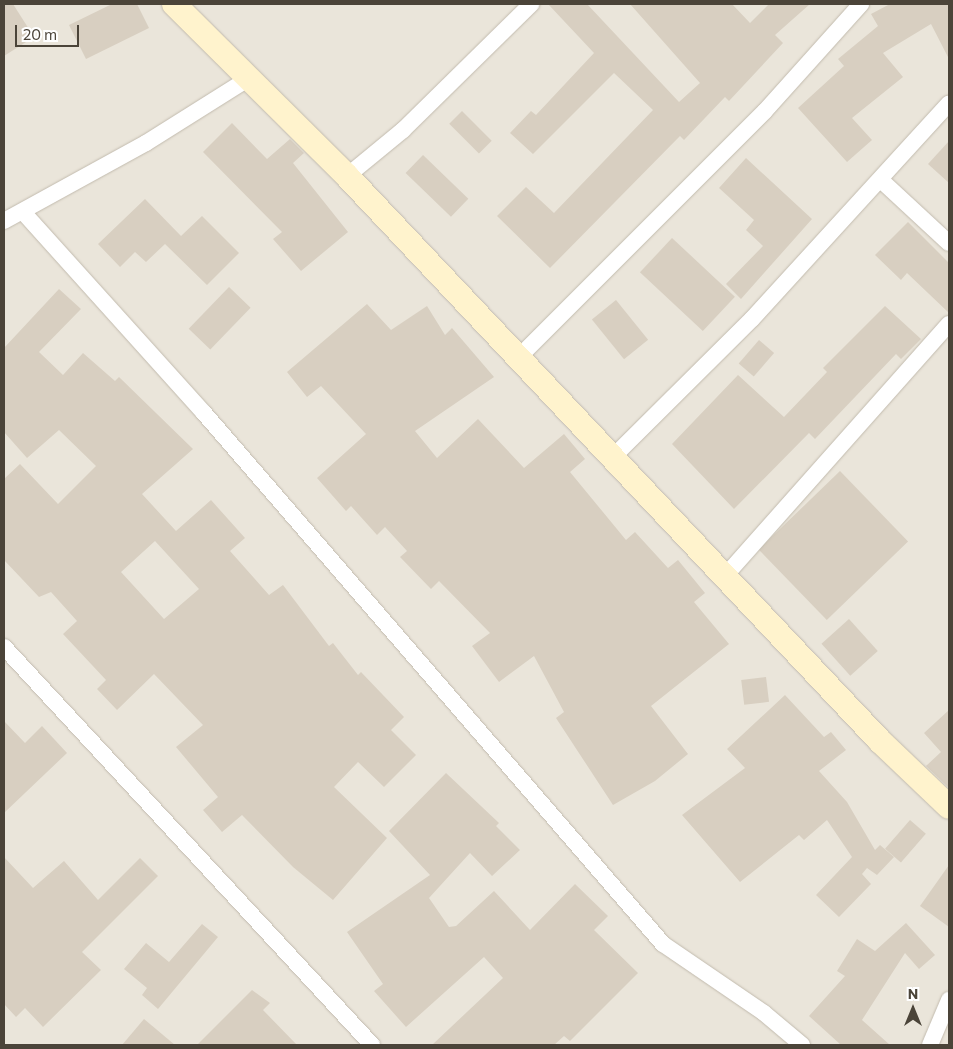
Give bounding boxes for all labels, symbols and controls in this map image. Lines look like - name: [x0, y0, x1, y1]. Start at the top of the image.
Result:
- scale bar: [18, 15, 81, 47]
- text: 20 m: [23, 25, 57, 43]
- north arrow: [888, 984, 938, 1034]
- text: N: [908, 985, 918, 1002]

